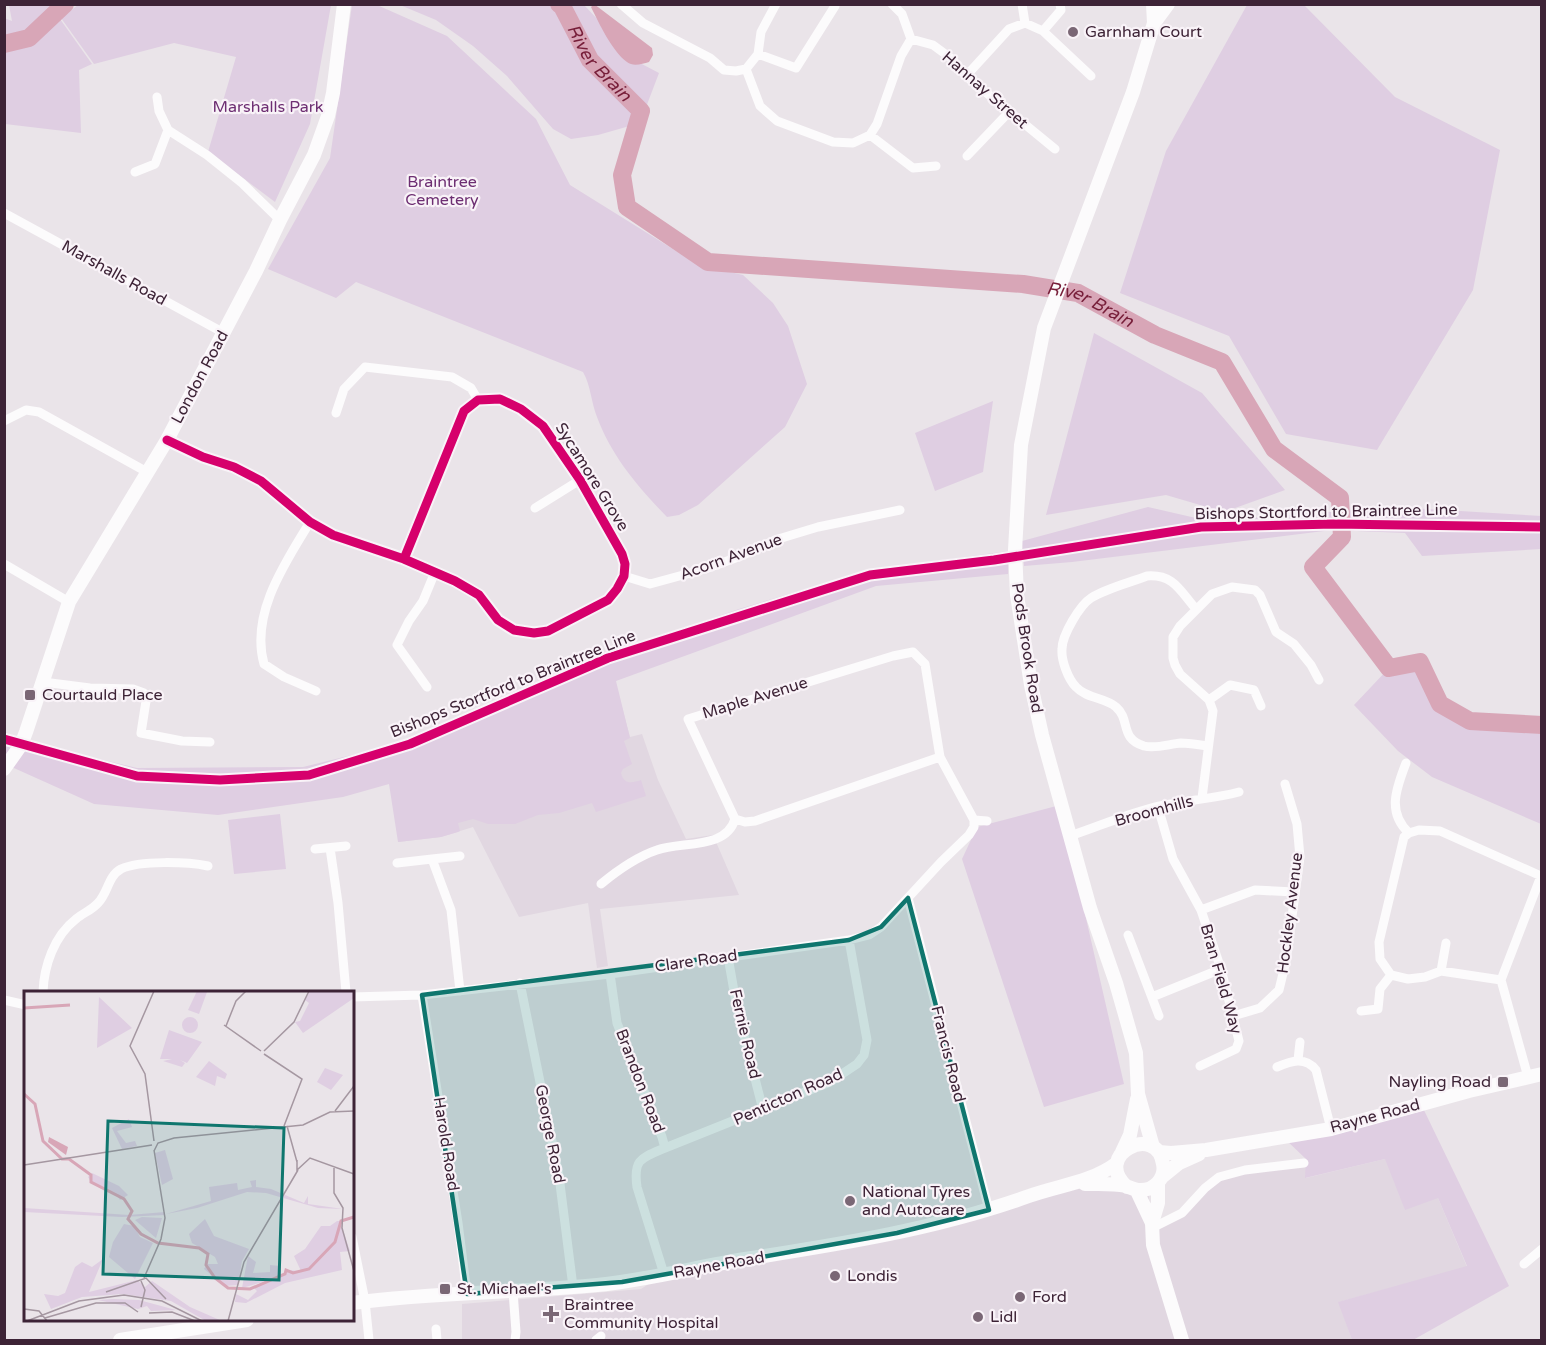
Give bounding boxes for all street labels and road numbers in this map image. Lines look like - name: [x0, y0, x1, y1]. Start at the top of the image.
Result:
- street label: Hannay Street: [938, 47, 1032, 133]
- street label: Marshalls Road: [58, 236, 170, 310]
- street label: London Road: [167, 327, 233, 427]
- street label: Sycamore Grove: [551, 419, 633, 535]
- street label: Bishops Stortford to Braintree Line: [1194, 500, 1458, 524]
- street label: Acorn Avenue: [677, 529, 785, 585]
- street label: Pods Brook Road: [1007, 581, 1047, 715]
- street label: Bishops Stortford to Braintree Line: [387, 625, 639, 743]
- street label: Maple Avenue: [700, 673, 810, 723]
- street label: Broomhills: [1113, 791, 1195, 831]
- street label: Hockley Avenue: [1273, 851, 1307, 975]
- street label: Bran Field Way: [1196, 922, 1246, 1037]
- street label: Clare Road: [653, 945, 739, 977]
- street label: Fernie Road: [725, 987, 765, 1081]
- street label: Francis Road: [926, 1004, 970, 1104]
- street label: Brandon Road: [611, 1026, 669, 1136]
- street label: Penticton Road: [730, 1064, 846, 1130]
- street label: George Road: [531, 1083, 569, 1185]
- street label: Rayne Road: [1328, 1094, 1422, 1138]
- street label: Harold Road: [429, 1095, 463, 1193]
- street label: Rayne Road: [672, 1247, 766, 1283]

